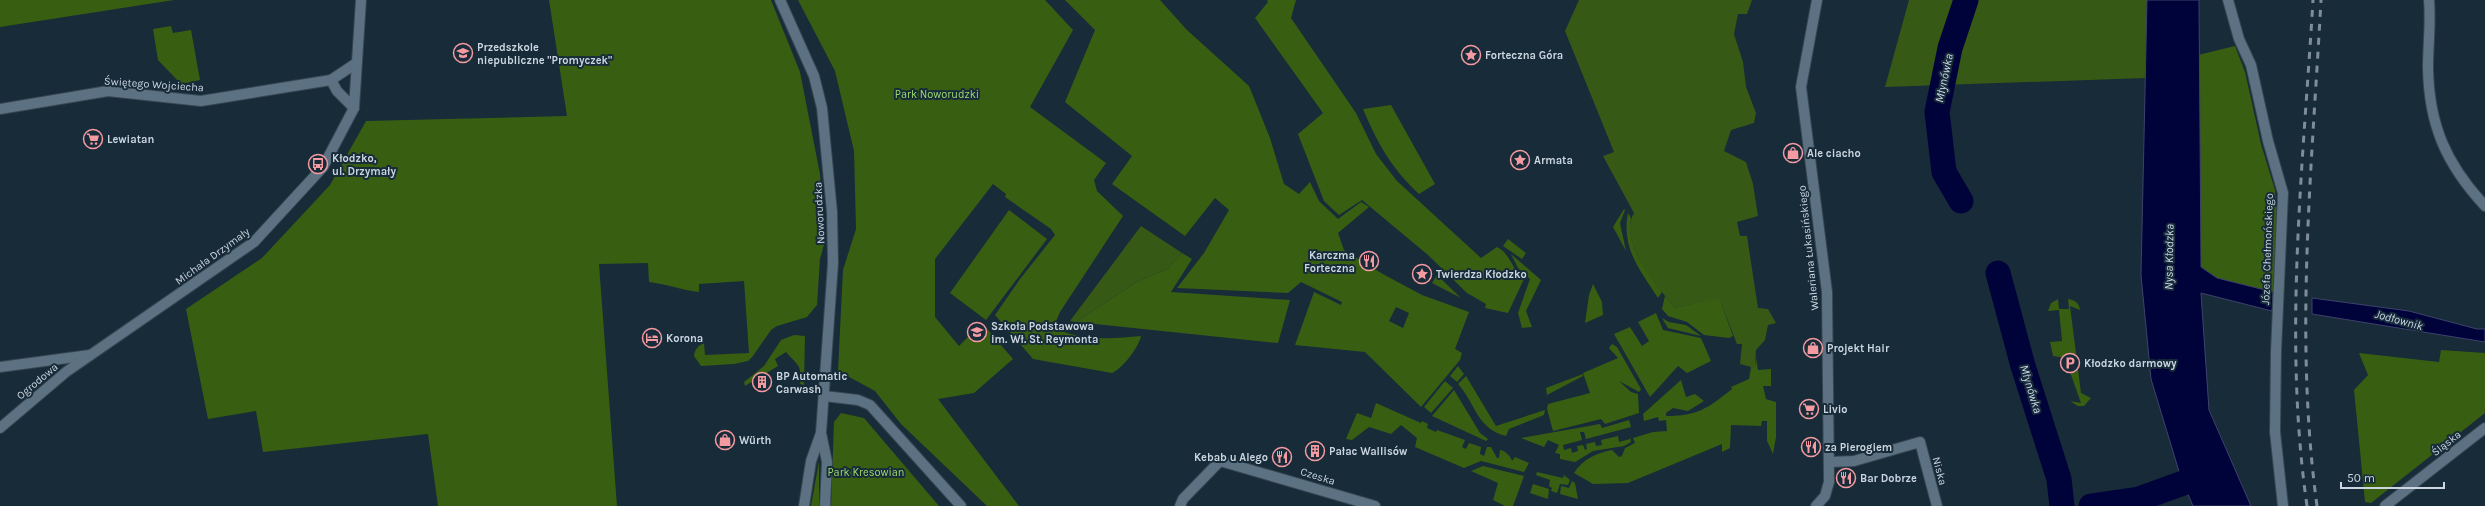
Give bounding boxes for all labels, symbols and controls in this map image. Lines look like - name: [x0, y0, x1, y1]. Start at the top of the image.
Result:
- place label: Przedszkole niepubliczne "Promyczek": [477, 41, 612, 67]
- school or university icon: Przedszkole niepubliczne "Promyczek": [452, 42, 474, 64]
- place icon: Forteczna Góra: [1460, 44, 1482, 66]
- place label: Forteczna Góra: [1485, 49, 1563, 62]
- water label: Młynówka: [1932, 52, 1956, 104]
- street label: Świętego Wojciecha: [104, 73, 204, 94]
- park label: Park Noworudzki: [895, 88, 979, 101]
- supermarket icon: Lewiatan: [82, 128, 104, 150]
- place label: Lewiatan: [107, 133, 154, 146]
- shop icon: Ale ciacho: [1782, 142, 1804, 164]
- place label: Ale ciacho: [1807, 147, 1861, 160]
- place icon: Armata: [1509, 149, 1531, 171]
- place label: Kłodzko, ul. Drzymały: [332, 152, 396, 178]
- bus stop icon: Kłodzko, ul. Drzymały: [307, 153, 329, 175]
- place label: Armata: [1534, 154, 1573, 167]
- street label: Noworudzka: [811, 182, 828, 244]
- street label: Waleriana Łukasińskiego: [1795, 185, 1822, 311]
- street label: Józefa Chełmońskiego: [2259, 193, 2276, 305]
- water label: Nysa Kłodzka: [2161, 224, 2177, 290]
- street label: Michała Drzymały: [173, 225, 252, 288]
- place label: Karczma Forteczna: [1304, 249, 1355, 275]
- restaurant icon: Karczma Forteczna: [1358, 250, 1380, 272]
- place icon: Twierdza Kłodzko: [1411, 263, 1433, 285]
- place label: Twierdza Kłodzko: [1436, 268, 1527, 281]
- water label: Jodłownik: [2373, 307, 2425, 333]
- place label: Szkoła Podstawowa im. Wł. St. Reymonta: [991, 320, 1098, 346]
- school or university icon: Szkoła Podstawowa im. Wł. St. Reymonta: [966, 321, 988, 343]
- hotel icon: Korona: [641, 327, 663, 349]
- place label: Korona: [666, 332, 703, 345]
- shop icon: Projekt Hair: [1802, 337, 1824, 359]
- place label: Projekt Hair: [1827, 342, 1890, 355]
- parking icon: Kłodzko darmowy: [2059, 352, 2081, 374]
- place label: Kłodzko darmowy: [2084, 357, 2177, 370]
- street label: Ogrodowa: [14, 360, 61, 402]
- water label: Młynówka: [2017, 363, 2045, 415]
- place label: BP Automatic Carwash: [776, 370, 847, 396]
- building icon: BP Automatic Carwash: [751, 371, 773, 393]
- supermarket icon: Livio: [1798, 398, 1820, 420]
- place label: Livio: [1823, 403, 1848, 416]
- street label: Śląska: [2428, 426, 2464, 459]
- shop icon: Würth: [714, 429, 736, 451]
- place label: Würth: [739, 434, 771, 447]
- restaurant icon: za Pierogiem: [1800, 436, 1822, 458]
- building icon: Pałac Wallisów: [1304, 440, 1326, 462]
- place label: za Pierogiem: [1825, 441, 1892, 454]
- place label: Pałac Wallisów: [1329, 445, 1408, 458]
- restaurant icon: Kebab u Alego: [1271, 446, 1293, 468]
- place label: Kebab u Alego: [1194, 451, 1268, 464]
- street label: Niska: [1930, 456, 1950, 487]
- scale bar: [2341, 464, 2444, 490]
- street label: Czeska: [1299, 465, 1337, 488]
- park label: Park Kresowian: [828, 466, 904, 479]
- restaurant icon: Bar Dobrze: [1835, 467, 1857, 489]
- text: 50 m: [2347, 471, 2375, 485]
- place label: Bar Dobrze: [1860, 472, 1917, 485]

